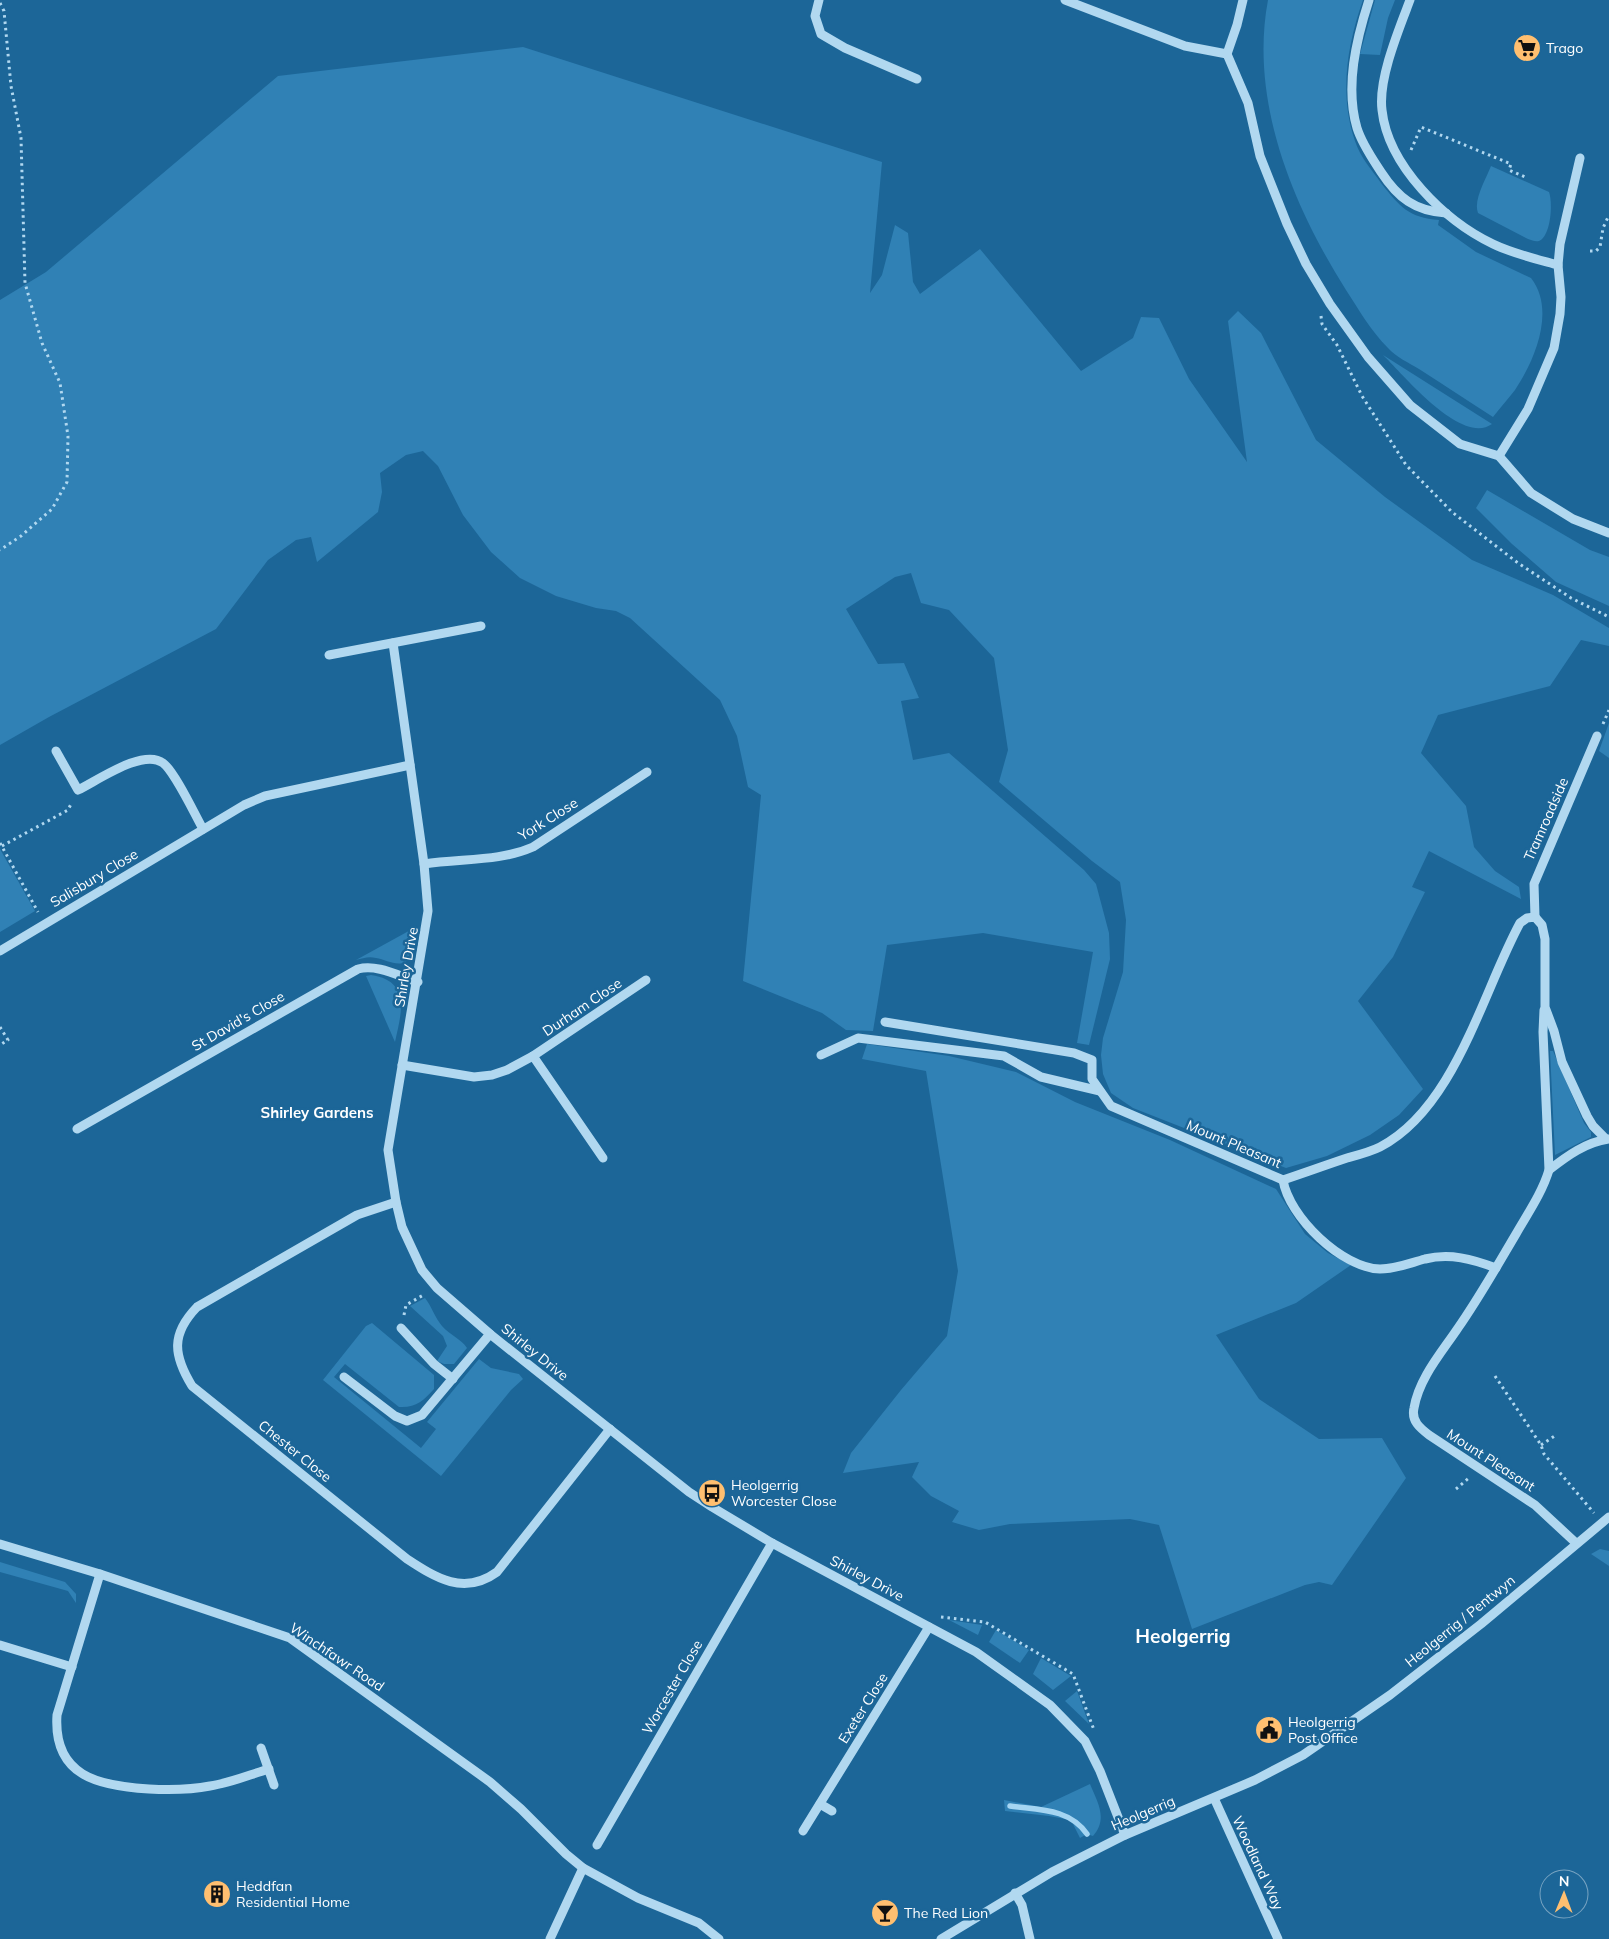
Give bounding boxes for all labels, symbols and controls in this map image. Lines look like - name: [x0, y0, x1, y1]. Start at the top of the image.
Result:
- supermarket icon: Trago: [1512, 33, 1542, 63]
- place label: Trago: [1546, 39, 1583, 57]
- street label: Tramroadside: [1520, 775, 1572, 863]
- street label: York Close: [514, 794, 581, 845]
- street label: Salisbury Close: [47, 845, 141, 911]
- street label: Shirley Drive: [390, 925, 422, 1009]
- street label: Durham Close: [539, 974, 625, 1040]
- street label: St David's Close: [188, 987, 288, 1055]
- district label: Shirley Gardens: [260, 1103, 374, 1122]
- street label: Mount Pleasant: [1184, 1116, 1284, 1172]
- street label: Shirley Drive: [498, 1319, 572, 1385]
- street label: Chester Close: [255, 1416, 335, 1486]
- street label: Mount Pleasant: [1443, 1425, 1539, 1495]
- place label: Heolgerrig Worcester Close: [731, 1476, 837, 1510]
- bus stop icon: Heolgerrig Worcester Close: [697, 1478, 727, 1508]
- street label: Shirley Drive: [827, 1551, 907, 1605]
- street label: Heolgerrig / Pentwyn: [1401, 1571, 1519, 1671]
- street label: Winchfawr Road: [286, 1619, 388, 1695]
- district label: Heolgerrig: [1135, 1624, 1231, 1648]
- street label: Worcester Close: [638, 1637, 706, 1737]
- street label: Exeter Close: [834, 1669, 892, 1747]
- place label: Heolgerrig Post Office: [1288, 1713, 1358, 1747]
- public building icon: Heolgerrig Post Office: [1254, 1715, 1284, 1745]
- street label: Heolgerrig: [1108, 1791, 1178, 1835]
- street label: Woodland Way: [1228, 1813, 1288, 1913]
- north arrow: [1539, 1869, 1589, 1919]
- text: N: [1559, 1872, 1570, 1890]
- place label: Heddfan Residential Home: [236, 1877, 350, 1911]
- building icon: Heddfan Residential Home: [202, 1879, 232, 1909]
- bar icon: The Red Lion: [870, 1898, 900, 1928]
- place label: The Red Lion: [904, 1904, 988, 1922]

